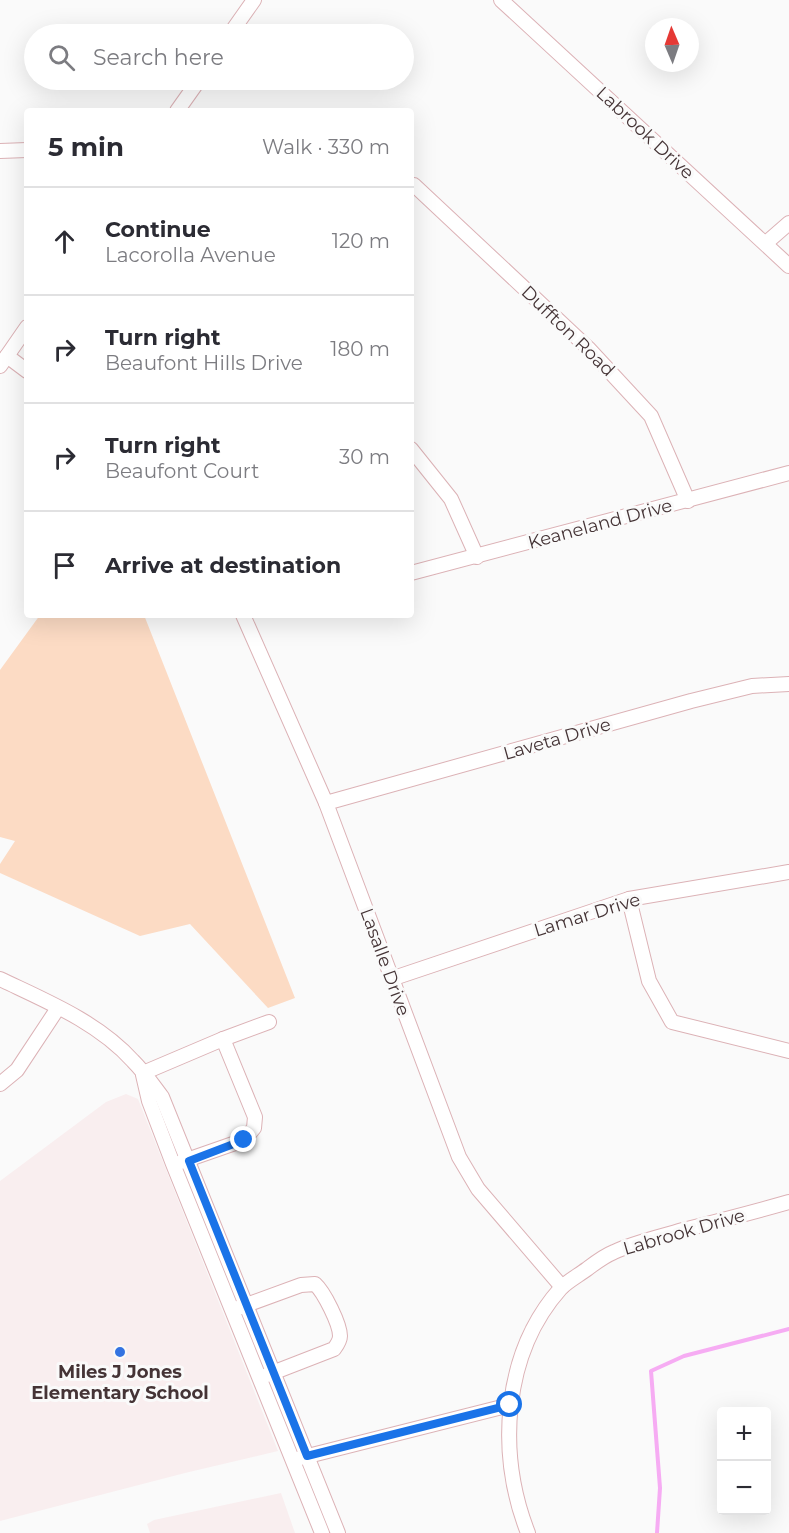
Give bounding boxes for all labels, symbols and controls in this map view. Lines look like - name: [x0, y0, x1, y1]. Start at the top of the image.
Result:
- north arrow: [645, 18, 699, 72]
- search box: [24, 24, 414, 90]
- icon: search: [45, 41, 78, 74]
- text: Search here: [93, 44, 224, 71]
- street label: Labrook Drive: [592, 82, 699, 184]
- text: 5 min: [48, 131, 124, 163]
- text: Walk · 330 m: [262, 135, 390, 159]
- text: Continue: [105, 216, 211, 243]
- icon: ahead: [48, 225, 81, 258]
- text: 120 m: [332, 229, 390, 253]
- text: Lacorolla Avenue: [105, 243, 276, 267]
- street label: Duffton Road: [517, 281, 619, 381]
- text: Turn right: [105, 324, 220, 351]
- icon: right: [48, 333, 81, 366]
- text: 180 m: [330, 337, 390, 361]
- text: Beaufont Hills Drive: [105, 351, 303, 375]
- text: Turn right: [105, 432, 220, 459]
- icon: right: [48, 441, 81, 474]
- text: 30 m: [339, 445, 390, 469]
- text: Beaufont Court: [105, 459, 259, 483]
- street label: Keaneland Drive: [526, 494, 675, 554]
- icon: arrive: [48, 549, 81, 582]
- text: Arrive at destination: [105, 552, 341, 579]
- street label: Laveta Drive: [501, 713, 613, 765]
- street label: Lamar Drive: [531, 888, 643, 942]
- street label: Lasalle Drive: [355, 905, 415, 1019]
- route end: [230, 1126, 256, 1152]
- street label: Labrook Drive: [621, 1204, 748, 1260]
- marker: Miles J Jones Elementary School: [113, 1345, 127, 1359]
- place label: Miles J Jones Elementary School: [31, 1361, 209, 1404]
- route start: [496, 1391, 522, 1417]
- map controls: [717, 1407, 771, 1515]
- button: +: [717, 1407, 771, 1461]
- button: −: [717, 1461, 771, 1515]

